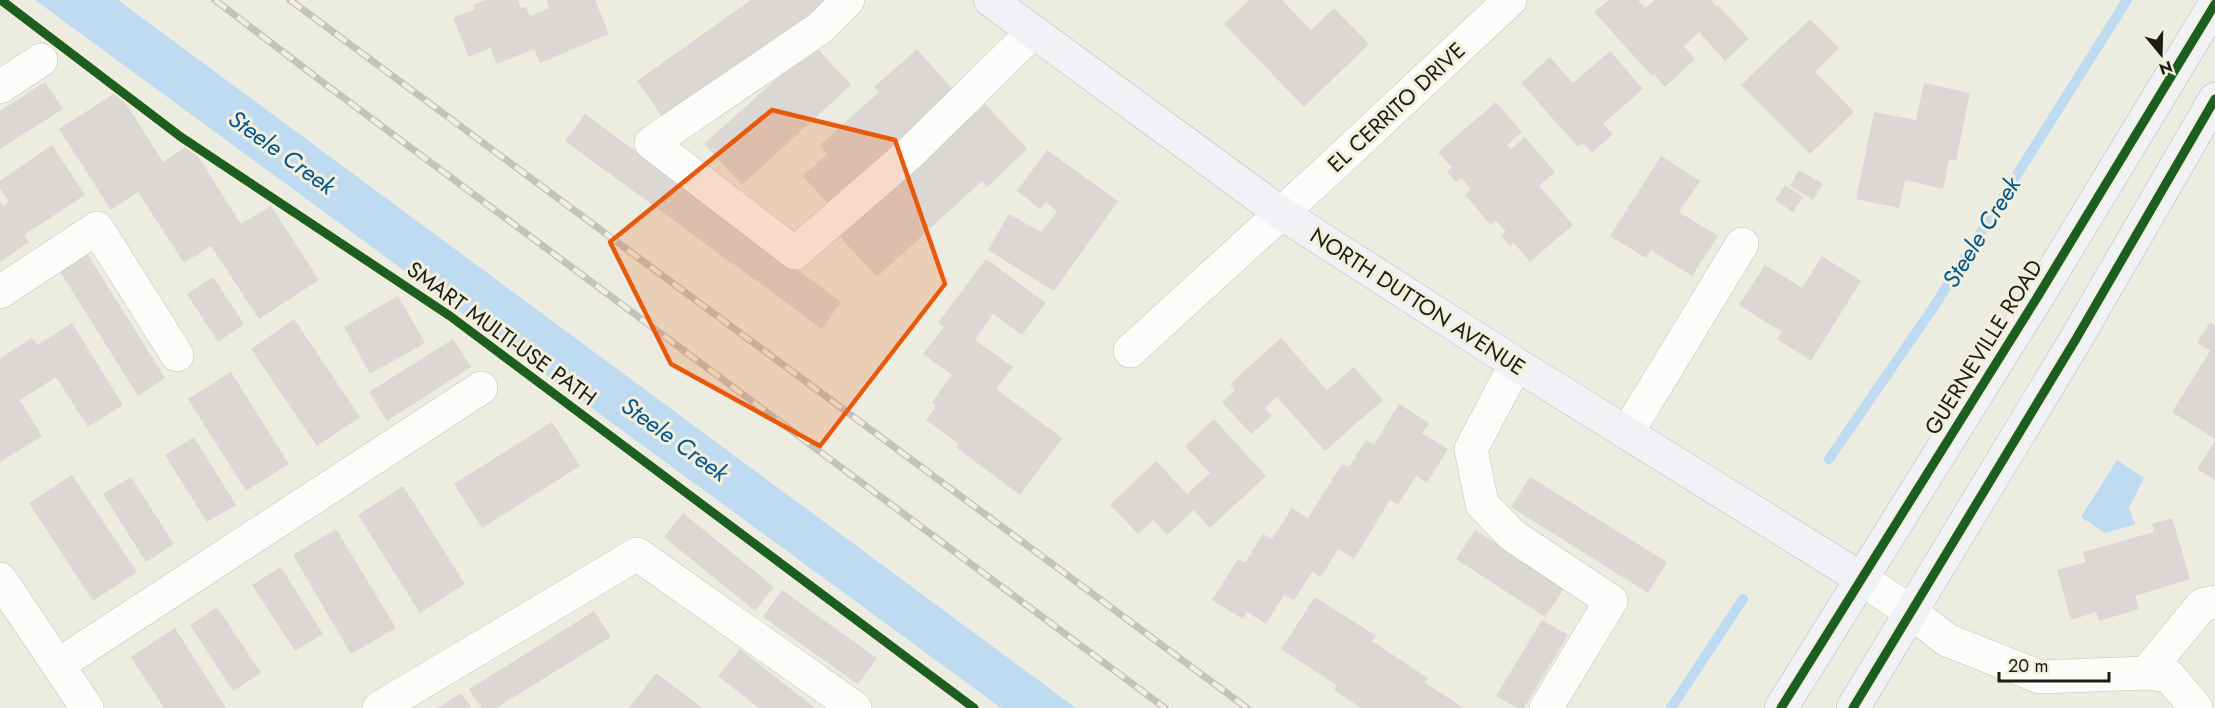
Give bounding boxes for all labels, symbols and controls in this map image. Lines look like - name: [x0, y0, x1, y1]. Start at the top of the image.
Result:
- north arrow: [2131, 24, 2191, 84]
- street label: EL CERRITO DRIVE: [1320, 35, 1472, 179]
- text: N: [2156, 55, 2175, 81]
- water label: Steele Creek: [221, 101, 344, 204]
- water label: Steele Creek: [1933, 168, 2030, 294]
- street label: NORTH DUTTON AVENUE: [1304, 219, 1532, 383]
- street label: SMART MULTI-USE PATH: [400, 253, 604, 413]
- street label: GUERNEVILLE ROAD: [1916, 253, 2050, 441]
- water label: Steele Creek: [614, 388, 737, 491]
- scale bar: [1999, 645, 2108, 683]
- text: 20 m: [2008, 653, 2048, 679]

